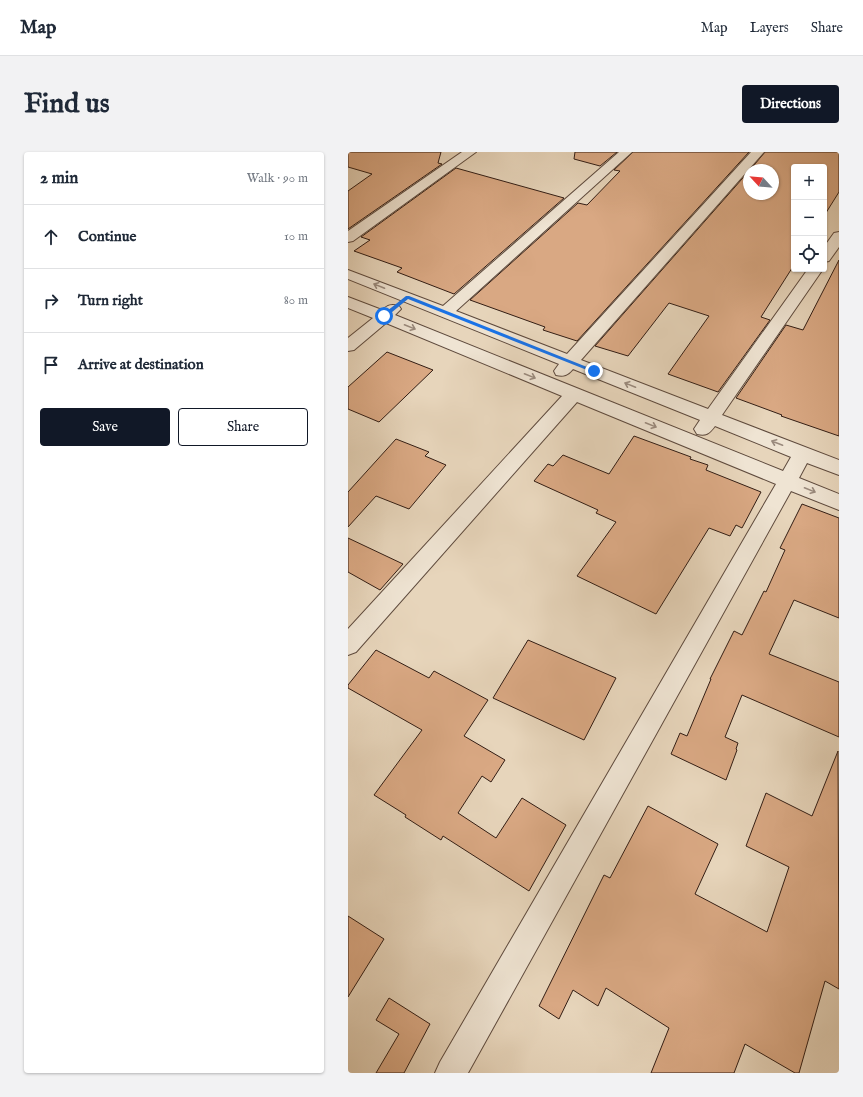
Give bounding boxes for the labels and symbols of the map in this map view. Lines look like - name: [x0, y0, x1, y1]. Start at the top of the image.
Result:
- north arrow: [743, 164, 779, 200]
- one-way arrow: [373, 281, 385, 289]
- route start: [375, 307, 393, 325]
- one-way arrow: [404, 324, 416, 331]
- route end: [585, 362, 603, 380]
- one-way arrow: [524, 373, 536, 380]
- one-way arrow: [624, 381, 636, 389]
- one-way arrow: [644, 422, 656, 430]
- one-way arrow: [771, 439, 783, 447]
- one-way arrow: [803, 487, 815, 495]

